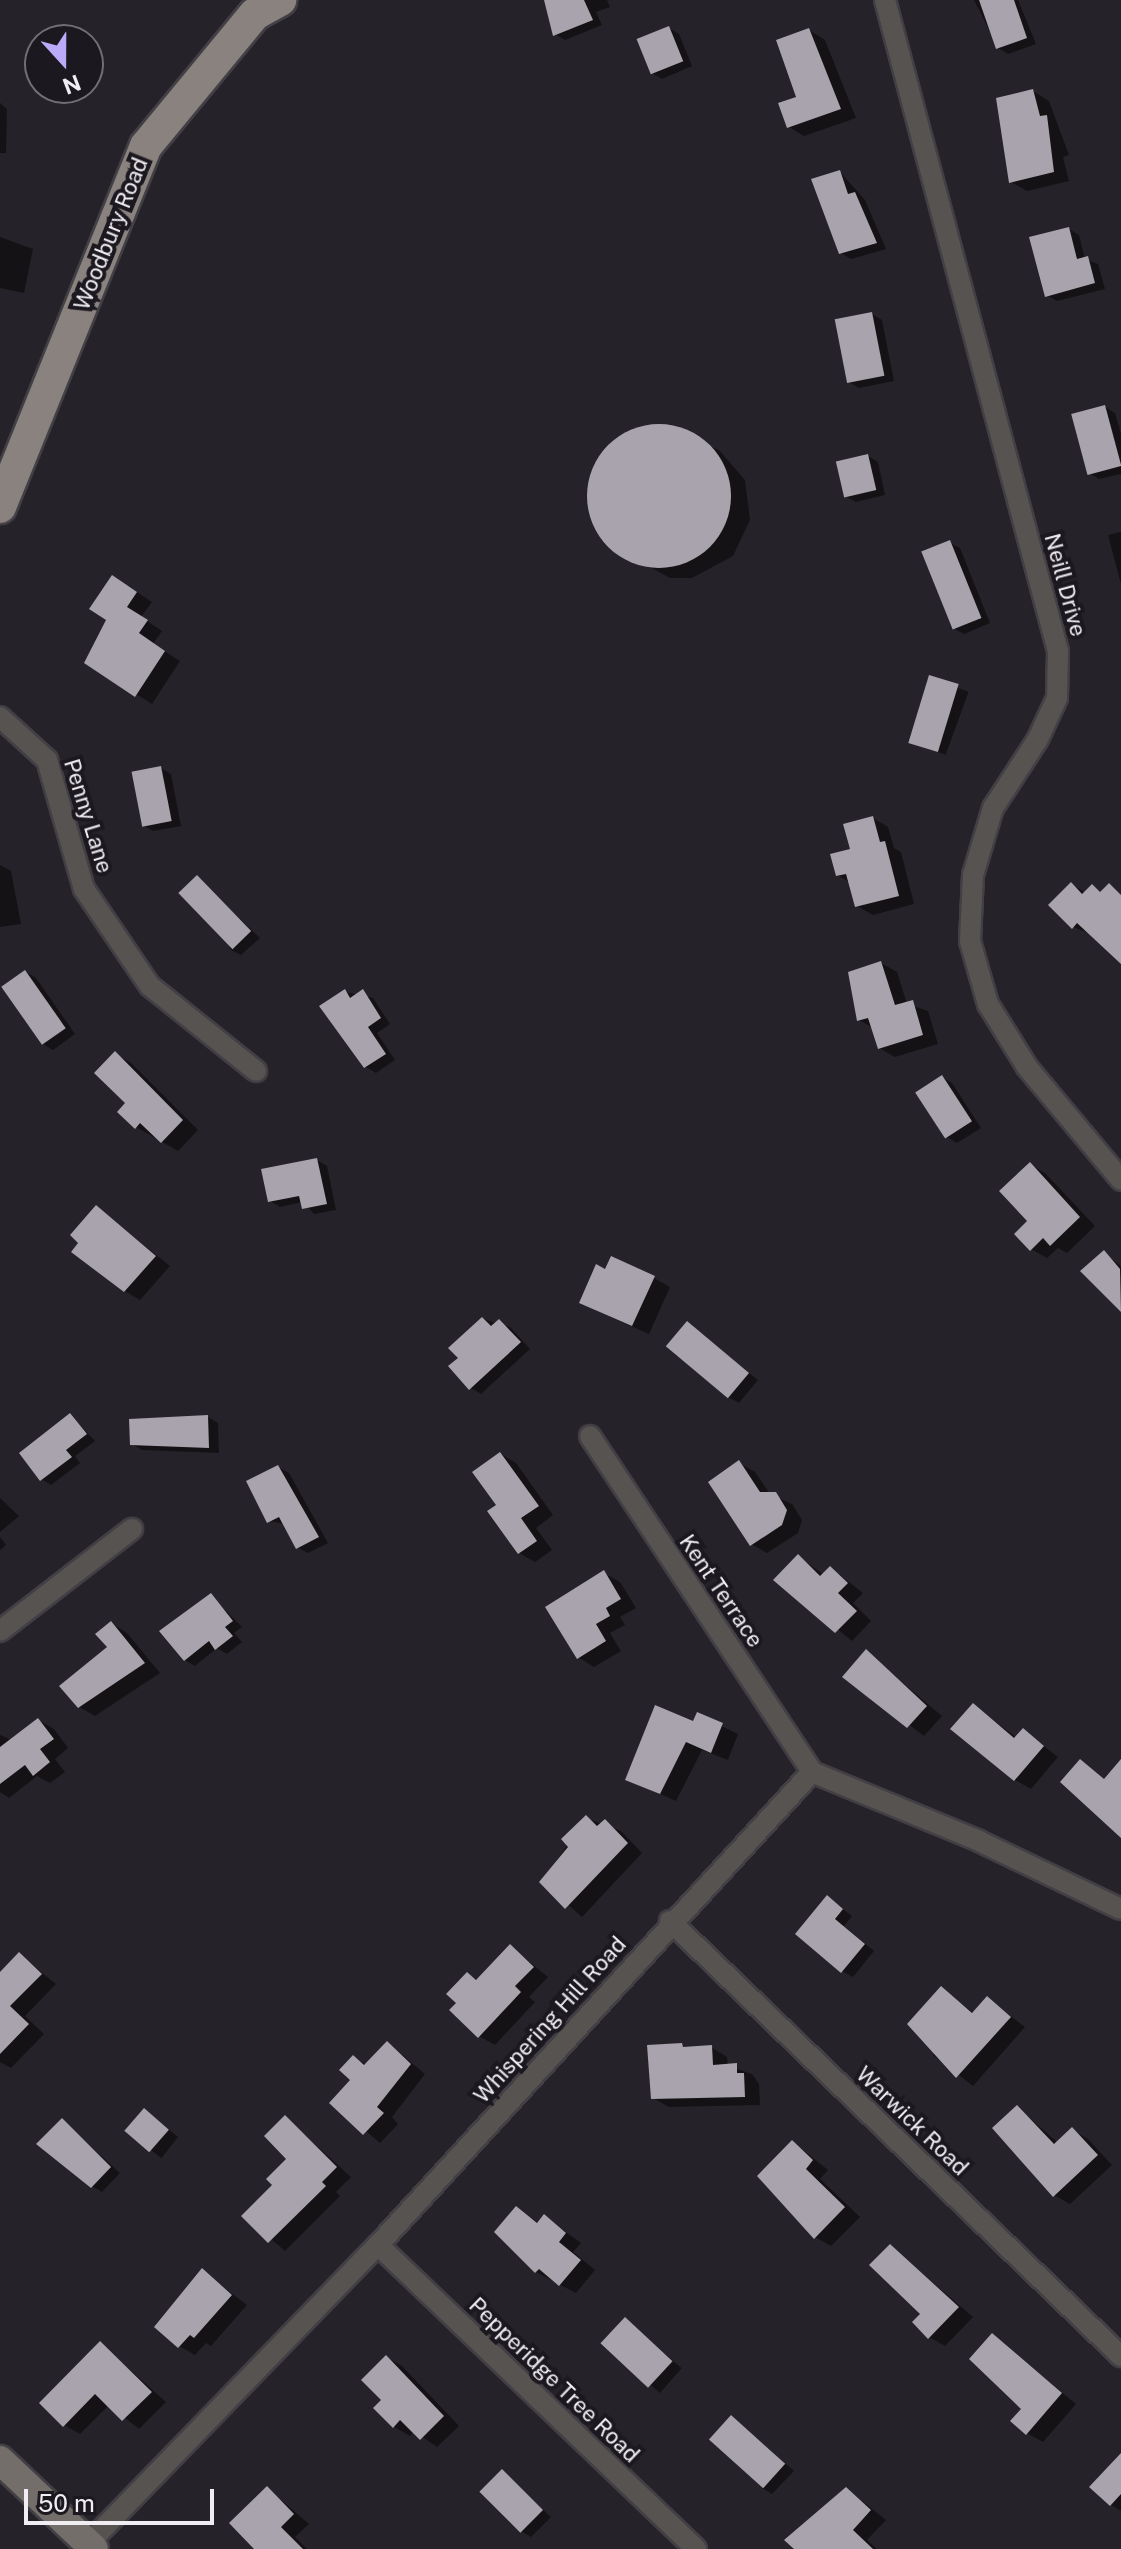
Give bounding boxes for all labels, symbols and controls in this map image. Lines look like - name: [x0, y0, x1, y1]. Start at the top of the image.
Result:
- north arrow: [24, 24, 104, 104]
- text: N: [59, 69, 85, 100]
- street label: Woodbury Road: [68, 154, 154, 314]
- street label: Neill Drive: [1039, 531, 1091, 639]
- street label: Penny Lane: [58, 756, 118, 876]
- street label: Kent Terrace: [674, 1530, 768, 1652]
- street label: Whispering Hill Road: [468, 1931, 632, 2109]
- street label: Warwick Road: [851, 2061, 973, 2181]
- street label: Pepperidge Tree Road: [463, 2292, 645, 2468]
- scale bar: [28, 2473, 218, 2523]
- text: 50 m: [38, 2489, 95, 2517]

